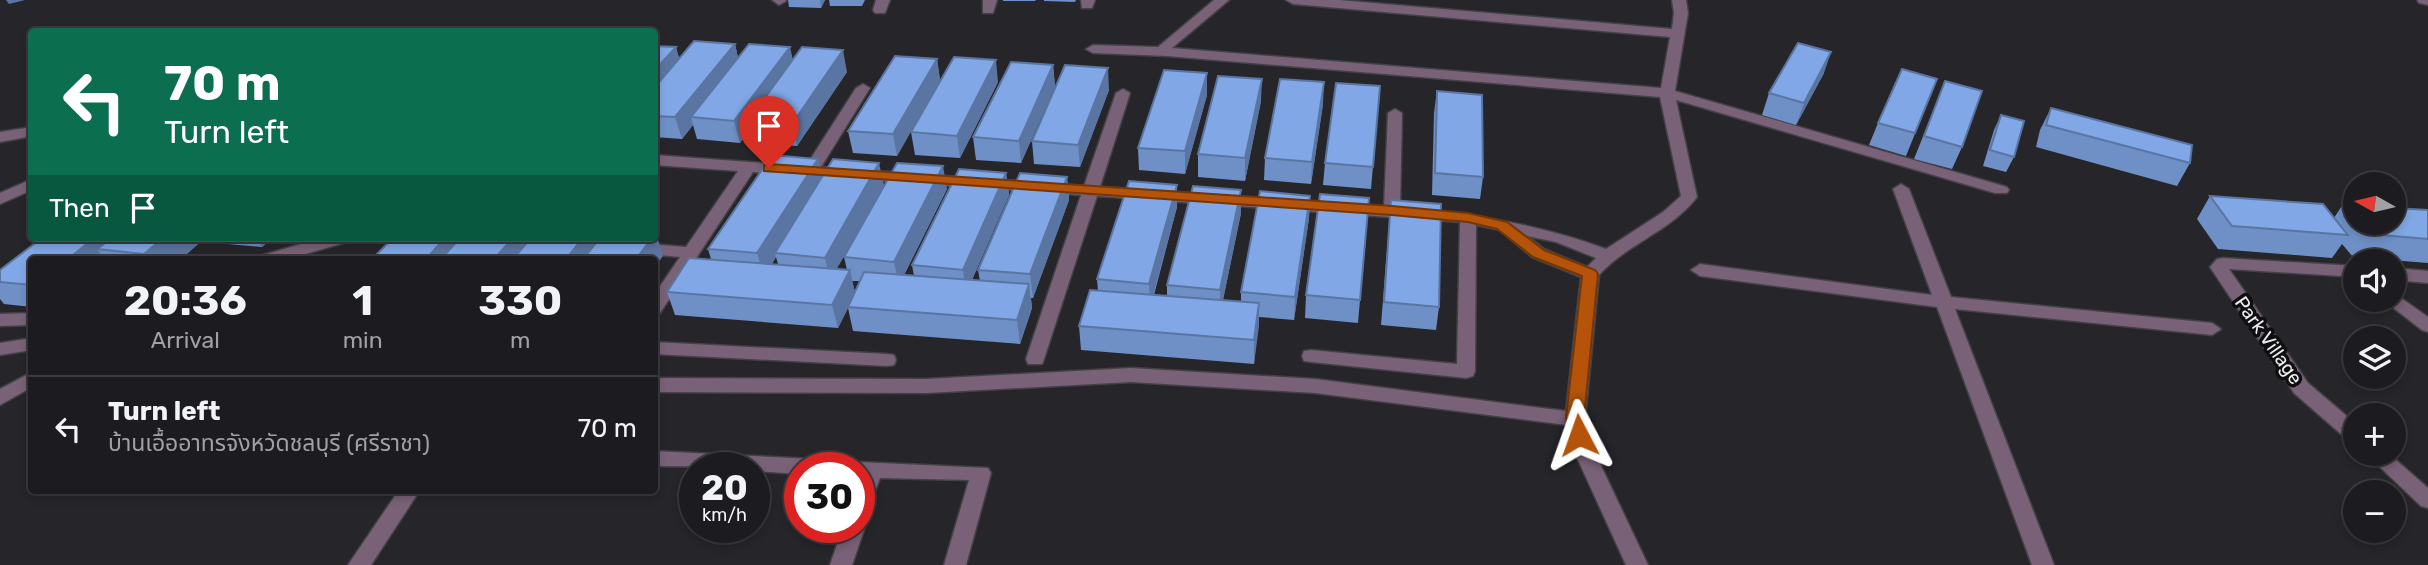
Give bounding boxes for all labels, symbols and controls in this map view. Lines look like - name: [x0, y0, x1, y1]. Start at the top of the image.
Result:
- text: 70 m: [164, 54, 281, 112]
- icon: left: [49, 56, 140, 147]
- pin: [739, 96, 799, 168]
- icon: arrive: [750, 107, 788, 145]
- text: Turn left: [164, 113, 289, 151]
- north arrow: [2343, 172, 2406, 234]
- map controls: [2343, 172, 2406, 543]
- icon: arrive: [124, 189, 162, 227]
- text: Then: [49, 193, 110, 224]
- button: sound: [2343, 249, 2406, 312]
- text: 20:36: [124, 276, 247, 326]
- text: 1: [352, 276, 373, 326]
- text: 330: [478, 276, 562, 326]
- street label: Park Village: [2230, 292, 2307, 389]
- text: Arrival: [151, 326, 220, 354]
- text: min: [343, 326, 383, 354]
- text: m: [510, 326, 531, 354]
- button: layers: [2343, 326, 2406, 389]
- text: Turn left: [108, 396, 220, 427]
- position arrow: [1542, 398, 1616, 472]
- button: +: [2343, 403, 2406, 466]
- icon: left: [49, 410, 87, 448]
- text: 70 m: [578, 413, 637, 444]
- text: บ้านเอื้ออาทรจังหวัดชลบุรี (ศรีราชา): [108, 429, 430, 457]
- speed limit sign: 30: [784, 452, 875, 543]
- text: 20: [701, 467, 748, 509]
- button: −: [2343, 480, 2406, 543]
- text: km/h: [702, 504, 747, 526]

